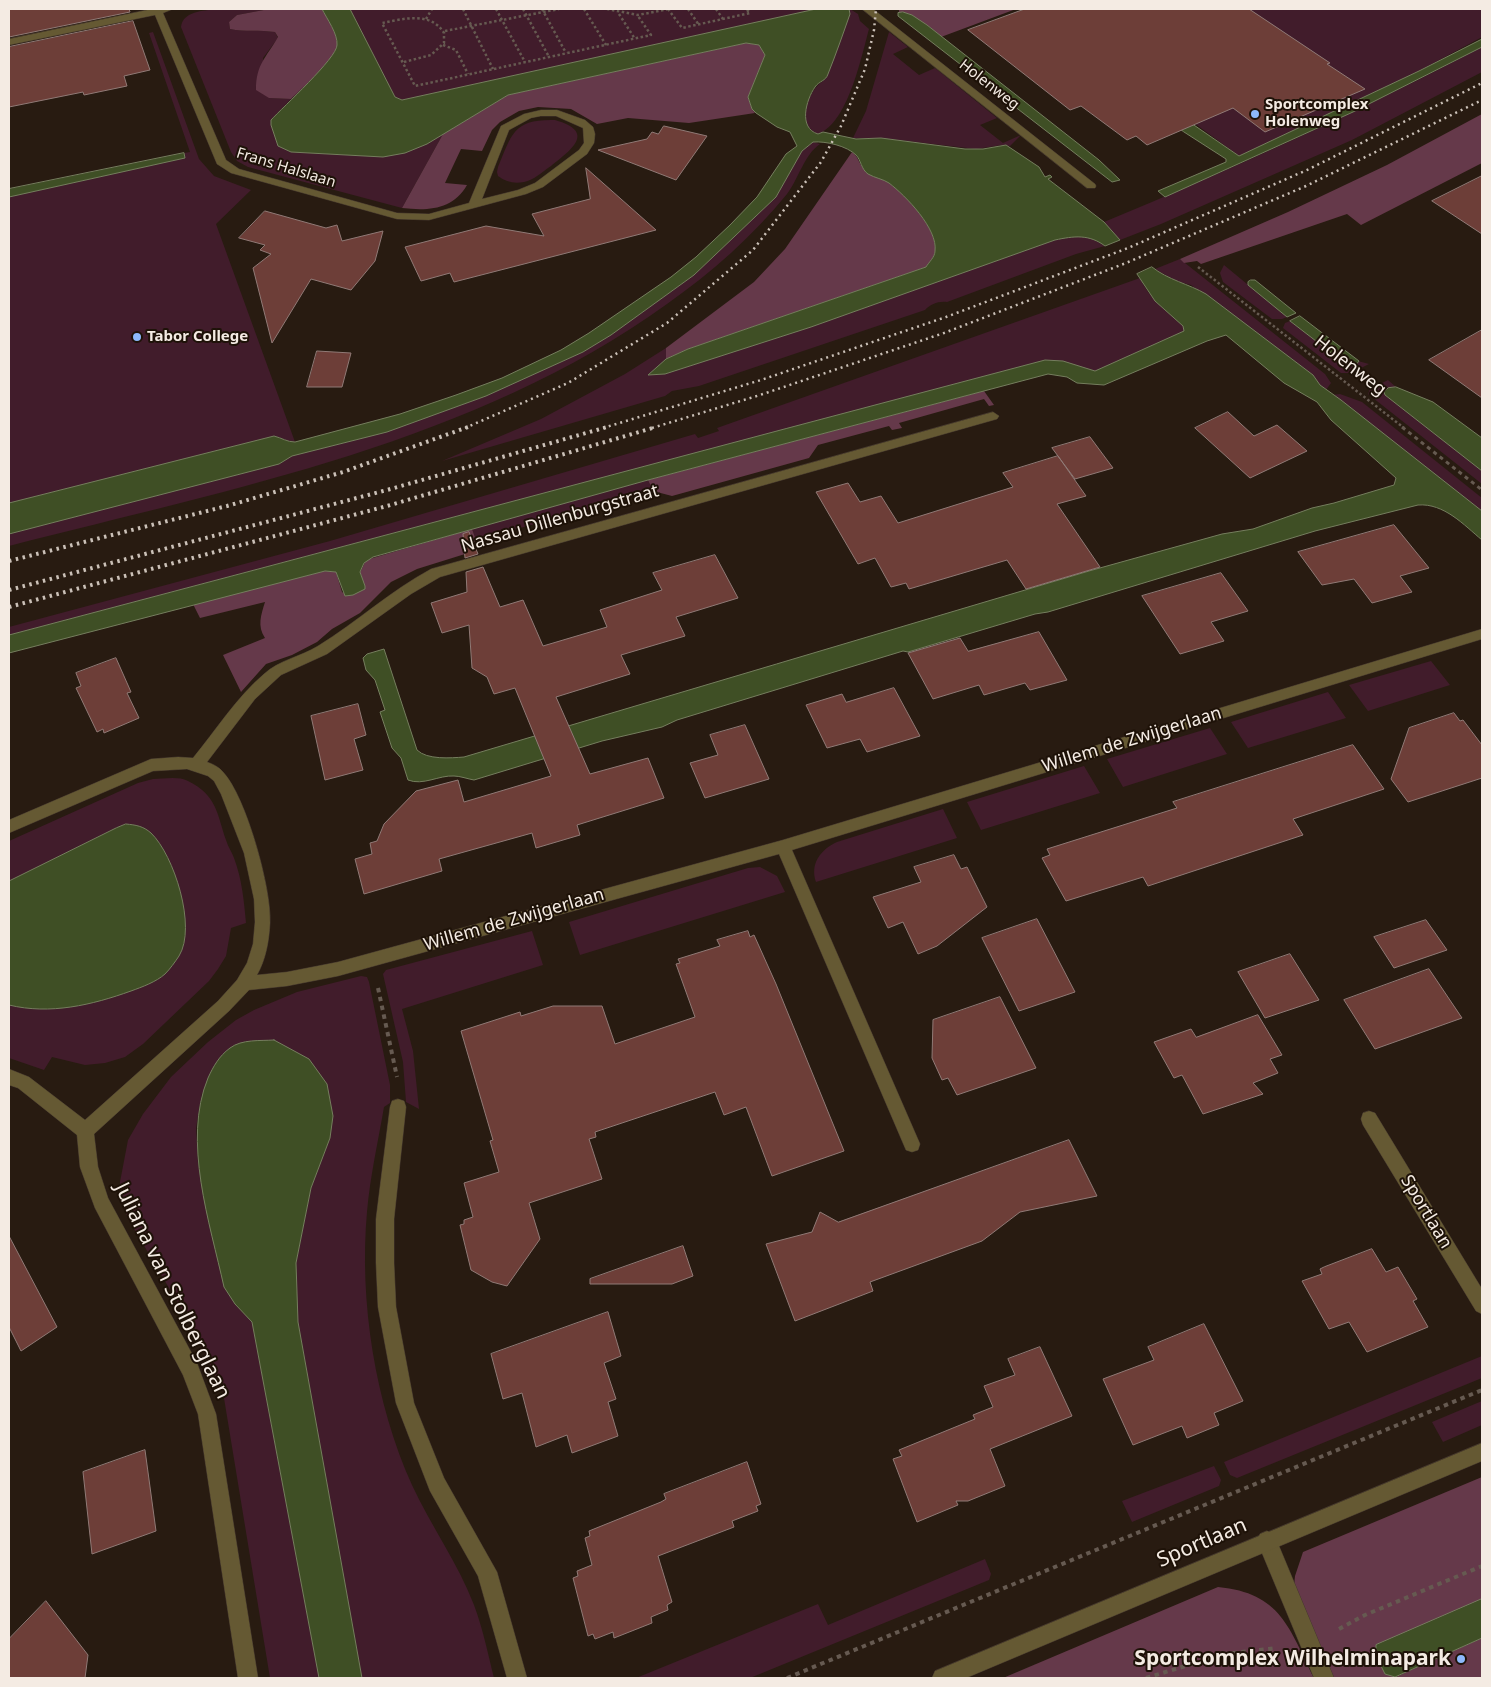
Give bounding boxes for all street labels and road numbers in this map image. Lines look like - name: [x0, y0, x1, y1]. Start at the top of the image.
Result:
- street label: Holenweg: [955, 56, 1023, 114]
- street label: Frans Halslaan: [234, 144, 338, 192]
- street label: Holenweg: [1310, 331, 1390, 401]
- street label: Nassau Dillenburgstraat: [459, 480, 661, 558]
- street label: Willem de Zwijgerlaan: [1040, 702, 1224, 778]
- street label: Willem de Zwijgerlaan: [421, 884, 607, 956]
- street label: Sportlaan: [1396, 1171, 1456, 1253]
- street label: Juliana van Stolberglaan: [109, 1179, 235, 1403]
- street label: Sportlaan: [1153, 1513, 1251, 1573]

